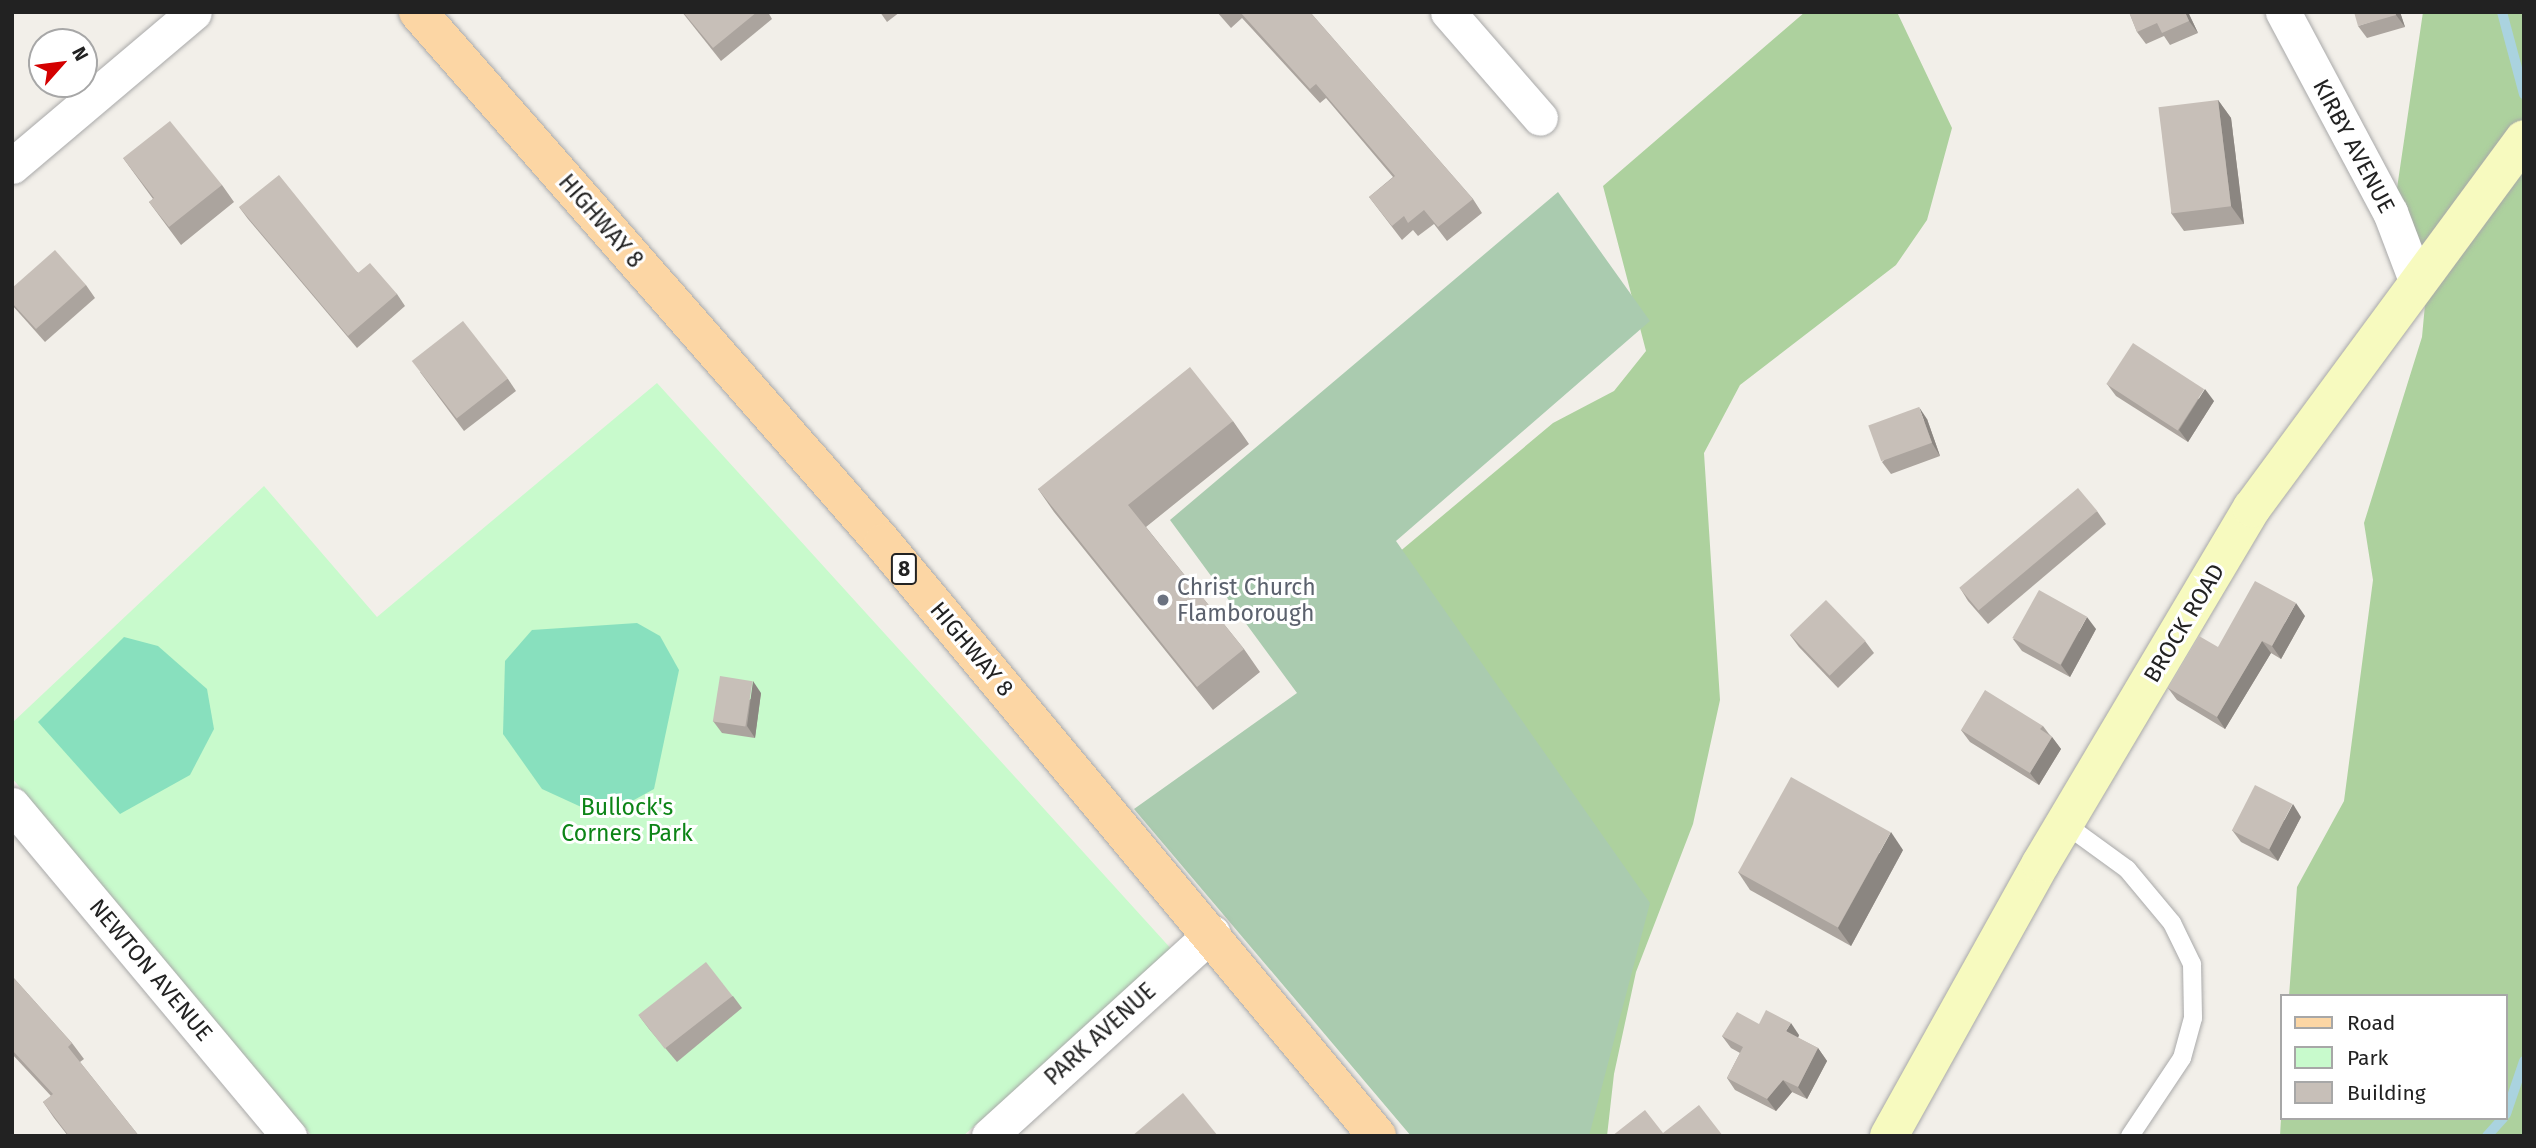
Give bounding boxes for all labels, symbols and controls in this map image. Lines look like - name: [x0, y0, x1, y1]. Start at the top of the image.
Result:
- north arrow: [28, 28, 98, 98]
- text: N: [67, 43, 93, 65]
- street label: KIRBY AVENUE: [2307, 74, 2401, 218]
- street label: HIGHWAY 8: [553, 169, 649, 273]
- road number: 8: [890, 552, 918, 586]
- street label: BROCK ROAD: [2138, 559, 2230, 687]
- place label: Christ Church Flamborough: [1177, 573, 1316, 627]
- marker: Christ Church Flamborough: [1155, 592, 1171, 608]
- street label: HIGHWAY 8: [924, 596, 1020, 702]
- park label: Bullock's Corners Park: [561, 793, 693, 847]
- street label: NEWTON AVENUE: [84, 893, 218, 1047]
- street label: PARK AVENUE: [1039, 977, 1161, 1091]
- legend: [2280, 994, 2508, 1120]
- text: Road: [2347, 1010, 2395, 1036]
- text: Park: [2347, 1045, 2388, 1071]
- text: Building: [2347, 1080, 2426, 1106]

